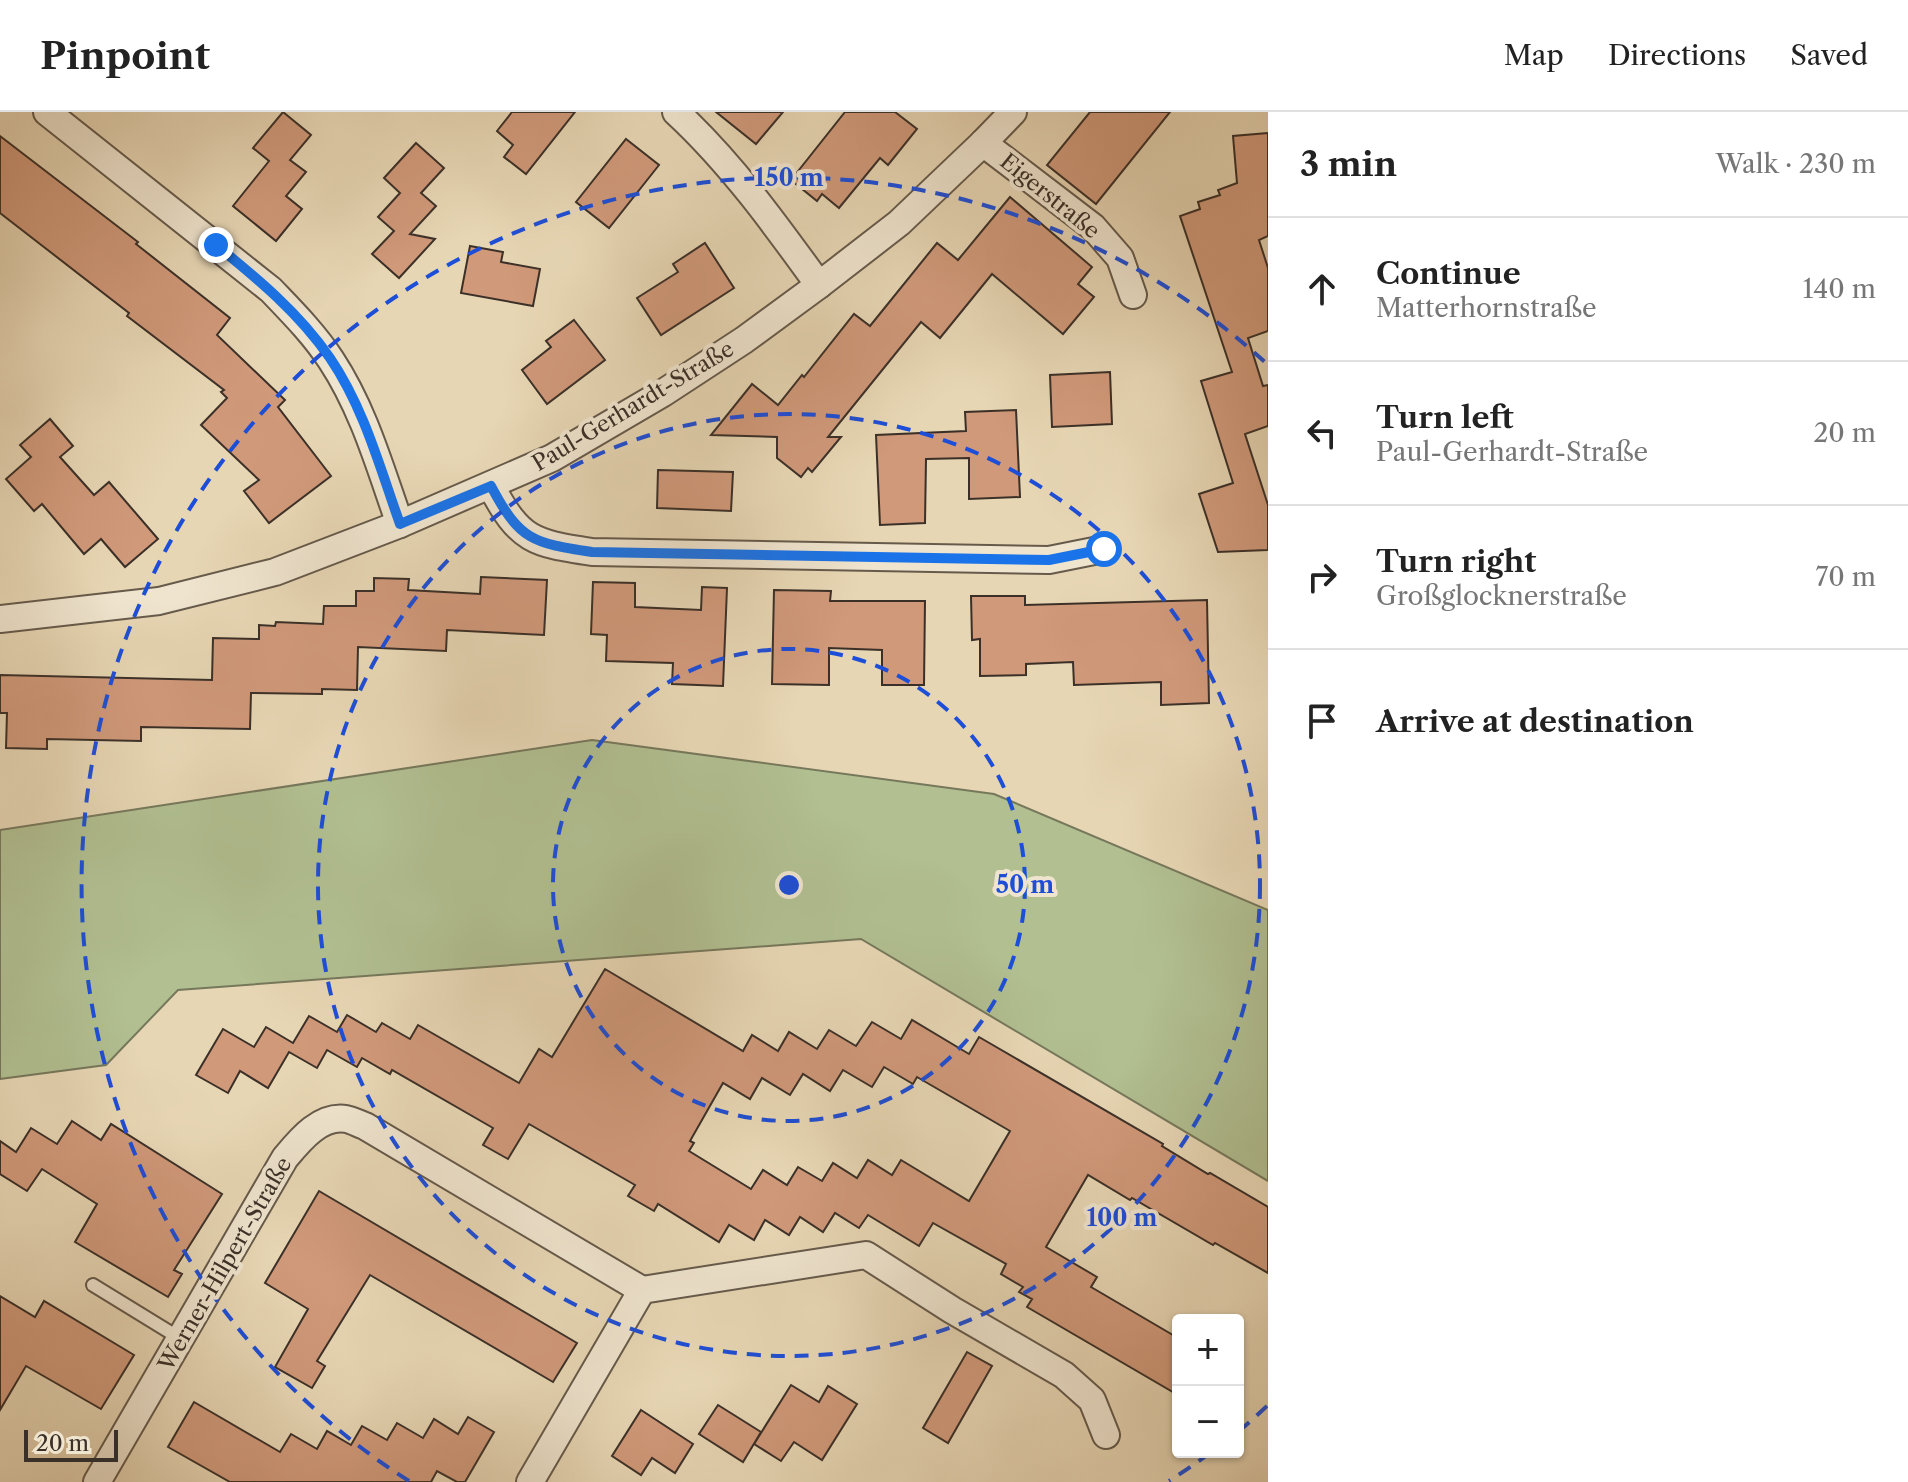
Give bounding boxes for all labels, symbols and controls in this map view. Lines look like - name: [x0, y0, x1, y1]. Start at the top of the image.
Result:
- text: Pinpoint: [40, 32, 210, 79]
- text: Map: [1504, 38, 1564, 72]
- text: Directions: [1608, 38, 1746, 72]
- text: Saved: [1790, 38, 1868, 72]
- text: 3 min: [1300, 143, 1397, 185]
- street label: Eigerstraße: [995, 148, 1105, 244]
- text: Walk · 230 m: [1716, 148, 1876, 180]
- text: 150 m: [754, 163, 824, 192]
- route end: [198, 227, 234, 263]
- text: Continue: [1376, 255, 1521, 292]
- icon: ahead: [1300, 267, 1344, 311]
- text: 140 m: [1802, 273, 1876, 305]
- text: Matterhornstraße: [1376, 292, 1597, 324]
- street label: Paul-Gerhardt-Straße: [527, 335, 739, 477]
- text: Turn left: [1376, 399, 1513, 436]
- icon: left: [1300, 411, 1344, 455]
- text: 20 m: [1813, 417, 1876, 449]
- text: Paul-Gerhardt-Straße: [1376, 436, 1648, 468]
- route start: [1086, 531, 1122, 567]
- text: Turn right: [1376, 543, 1536, 580]
- icon: right: [1300, 555, 1344, 599]
- text: 70 m: [1816, 561, 1876, 593]
- text: Großglocknerstraße: [1376, 580, 1627, 612]
- icon: arrive: [1300, 699, 1344, 743]
- text: Arrive at destination: [1376, 703, 1694, 740]
- text: 50 m: [996, 870, 1054, 899]
- centre of rings: [775, 871, 803, 899]
- street label: Werner-Hilpert-Straße: [152, 1152, 297, 1377]
- text: 100 m: [1086, 1203, 1158, 1232]
- map controls: [1172, 1314, 1244, 1458]
- button: +: [1172, 1314, 1244, 1386]
- button: −: [1172, 1386, 1244, 1458]
- scale bar: [24, 1426, 118, 1462]
- text: 20 m: [36, 1430, 89, 1457]

